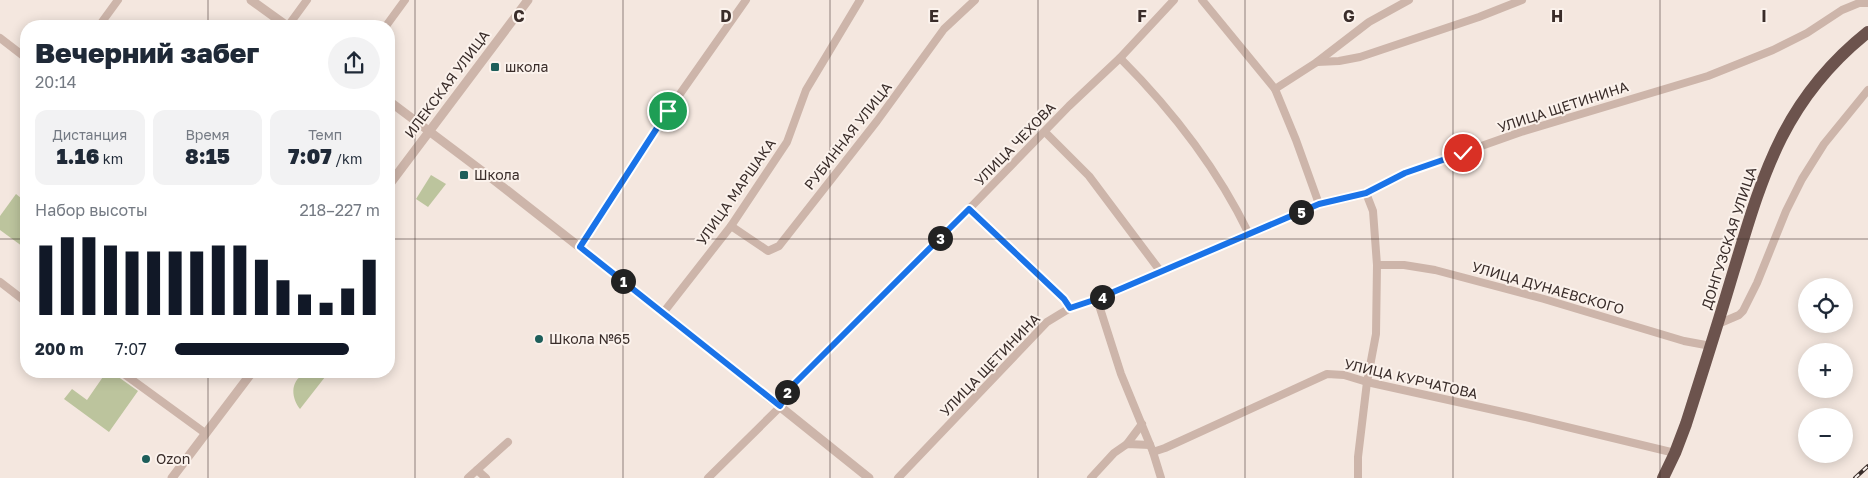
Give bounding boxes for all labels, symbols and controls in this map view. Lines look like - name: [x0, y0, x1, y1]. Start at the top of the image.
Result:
- text: C: [513, 6, 525, 26]
- text: D: [720, 6, 732, 26]
- text: E: [929, 6, 939, 26]
- text: F: [1137, 6, 1147, 26]
- text: G: [1343, 6, 1355, 26]
- text: H: [1551, 6, 1563, 26]
- text: I: [1761, 6, 1767, 26]
- street label: ИЛЕКСКАЯ УЛИЦА: [401, 26, 493, 141]
- text: Вечерний забег: [35, 36, 259, 69]
- button: share: [328, 37, 380, 89]
- place label: школа: [505, 58, 548, 75]
- marker: школа: [489, 61, 501, 73]
- text: 20:14: [35, 72, 77, 92]
- street label: УЛИЦА ЩЕТИНИНА: [1495, 77, 1631, 136]
- street label: РУБИННАЯ УЛИЦА: [800, 78, 895, 193]
- pin: [647, 90, 689, 132]
- icon: arrive: [654, 97, 682, 125]
- street label: УЛИЦА ЧЕХОВА: [971, 98, 1059, 189]
- text: Дистанция: [53, 126, 127, 143]
- text: Время: [185, 126, 230, 143]
- text: Темп: [308, 126, 342, 143]
- pin: [1442, 132, 1484, 174]
- street label: УЛИЦА МАРШАКА: [692, 135, 779, 248]
- icon: check: [1449, 139, 1477, 167]
- text: 1.16: [57, 143, 99, 169]
- text: 8:15: [185, 143, 230, 169]
- text: 7:07: [288, 143, 332, 169]
- text: km: [99, 150, 123, 167]
- text: /km: [332, 150, 362, 167]
- street label: ДОНГУЗСКАЯ УЛИЦА: [1697, 164, 1760, 311]
- place label: Школа: [474, 166, 520, 183]
- marker: Школа: [458, 169, 470, 181]
- text: Набор высоты: [35, 200, 148, 220]
- text: 218–227 m: [300, 200, 380, 220]
- pin: 5: [1288, 200, 1314, 224]
- text: 5: [1297, 204, 1306, 221]
- pin: 3: [928, 226, 952, 250]
- text: 3: [936, 230, 945, 247]
- street label: УЛИЦА ДУНАЕВСКОГО: [1470, 258, 1626, 317]
- pin: 1: [610, 268, 636, 294]
- text: 1: [620, 273, 627, 290]
- map controls: [1798, 278, 1853, 463]
- button: locate: [1798, 278, 1853, 333]
- pin: 4: [1090, 284, 1114, 310]
- text: 4: [1098, 289, 1107, 306]
- street label: УЛИЦА ЩЕТИНИНА: [936, 309, 1044, 420]
- place label: Школа №65: [549, 330, 630, 347]
- marker: Школа №65: [533, 333, 545, 345]
- text: 200 m: [35, 339, 84, 359]
- text: 7:07: [115, 339, 147, 359]
- button: +: [1798, 343, 1853, 398]
- street label: УЛИЦА КУРЧАТОВА: [1343, 355, 1480, 402]
- pin: 2: [774, 380, 800, 404]
- text: 2: [783, 384, 792, 401]
- button: −: [1798, 408, 1853, 463]
- place label: Ozon: [156, 450, 190, 467]
- marker: Ozon: [140, 453, 152, 465]

